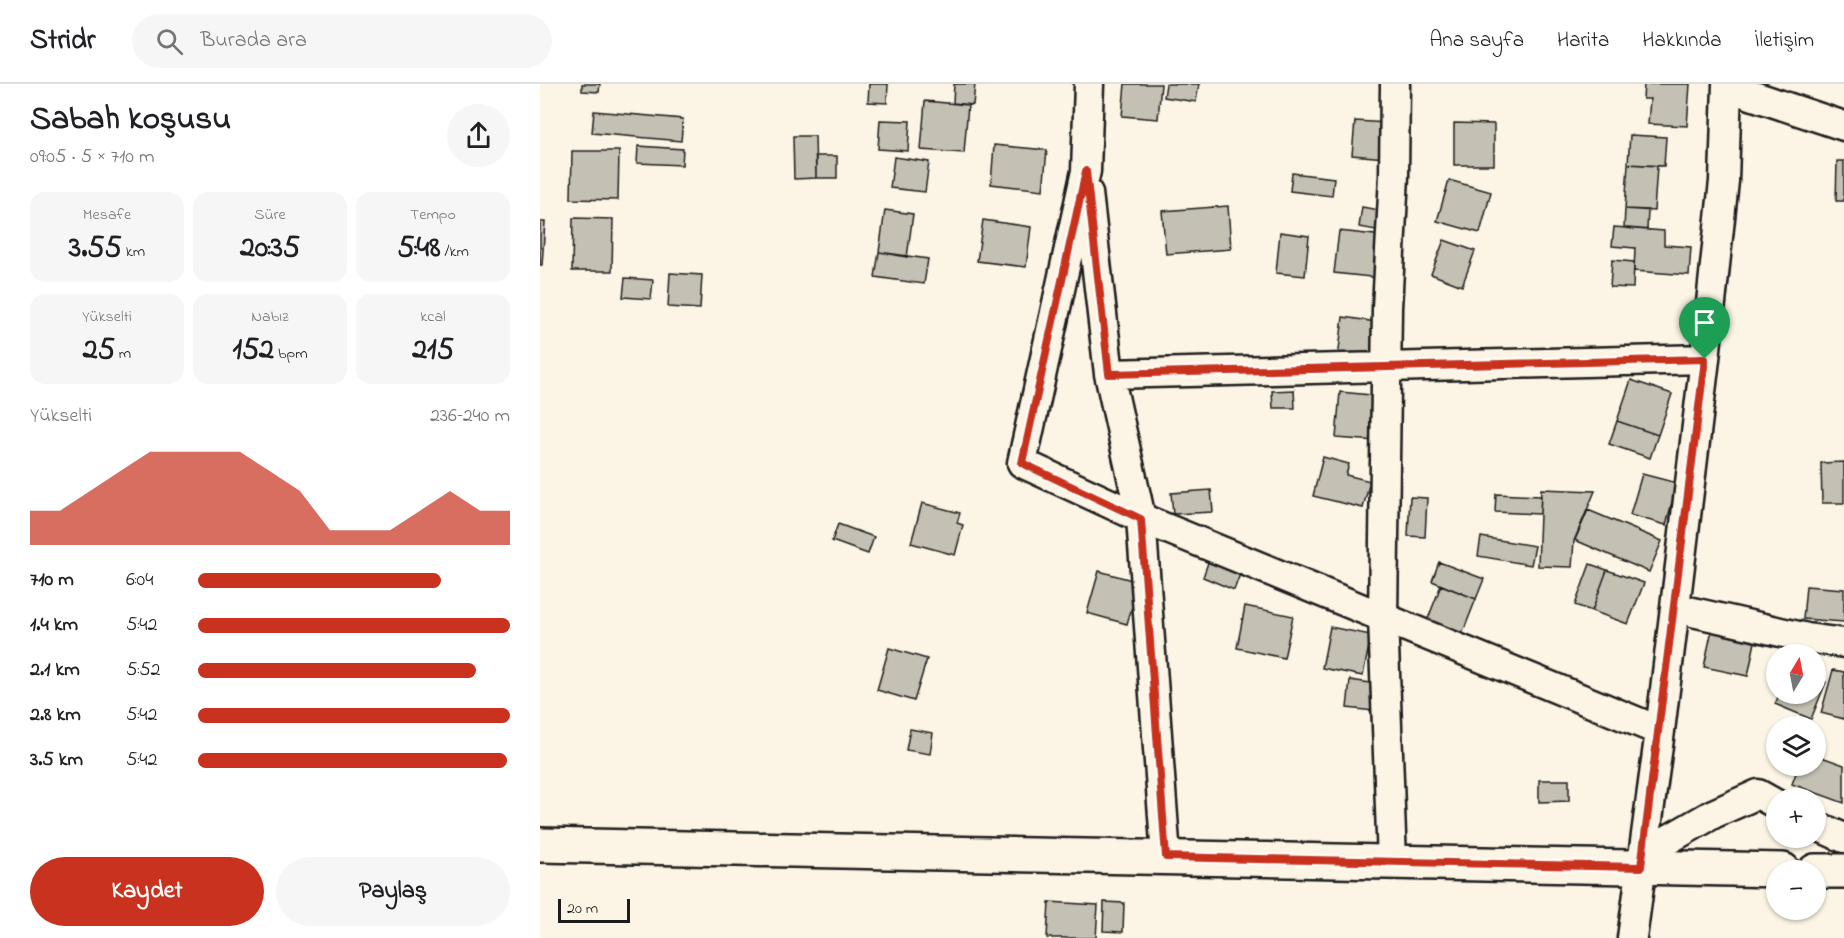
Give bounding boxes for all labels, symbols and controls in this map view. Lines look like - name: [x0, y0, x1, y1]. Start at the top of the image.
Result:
- search box: [132, 14, 552, 68]
- text: Stridr: [30, 21, 96, 62]
- icon: search: [153, 25, 186, 58]
- text: Burada ara: [201, 25, 307, 57]
- text: Ana sayfa: [1429, 26, 1524, 56]
- text: Harita: [1557, 26, 1609, 56]
- text: Hakkında: [1642, 26, 1722, 56]
- text: İletişim: [1755, 26, 1814, 56]
- text: Sabah koşusu: [30, 96, 231, 144]
- button: share: [447, 104, 510, 167]
- text: 09:05 · 5 × 710 m: [30, 143, 154, 172]
- text: Mesafe: [83, 203, 131, 227]
- text: Süre: [254, 203, 286, 227]
- text: Tempo: [410, 203, 456, 227]
- text: 3.55: [69, 227, 122, 271]
- text: 20:35: [240, 227, 300, 271]
- text: 5:48: [397, 227, 440, 271]
- text: km: [122, 240, 145, 264]
- text: /km: [440, 240, 469, 264]
- pin: [1679, 297, 1730, 359]
- text: Yükselti: [82, 305, 132, 329]
- text: Nabız: [251, 305, 289, 329]
- text: kcal: [420, 305, 446, 329]
- icon: arrive: [1688, 306, 1721, 339]
- text: 25: [83, 329, 115, 373]
- text: 152: [232, 329, 274, 373]
- text: 215: [412, 329, 454, 373]
- text: m: [115, 342, 131, 366]
- text: bpm: [274, 342, 308, 366]
- text: Yükselti: [30, 402, 92, 431]
- text: 236–240 m: [430, 402, 510, 431]
- text: 710 m: [30, 566, 74, 595]
- text: 6:04: [126, 566, 153, 595]
- text: 1.4 km: [30, 611, 78, 640]
- text: 5:42: [126, 611, 157, 640]
- north arrow: [1766, 644, 1826, 704]
- map controls: [1766, 644, 1826, 920]
- text: 2.1 km: [30, 656, 80, 685]
- text: 5:52: [126, 656, 161, 685]
- text: 2.8 km: [30, 701, 81, 730]
- text: 5:42: [126, 701, 157, 730]
- button: layers: [1766, 716, 1826, 776]
- text: 3.5 km: [30, 746, 83, 775]
- text: 5:42: [126, 746, 157, 775]
- button: +: [1766, 788, 1826, 848]
- button: Kaydet: [30, 857, 264, 926]
- button: Paylaş: [276, 857, 510, 926]
- button: −: [1766, 860, 1826, 920]
- scale bar: [558, 896, 630, 924]
- text: 20 m: [567, 897, 598, 921]

